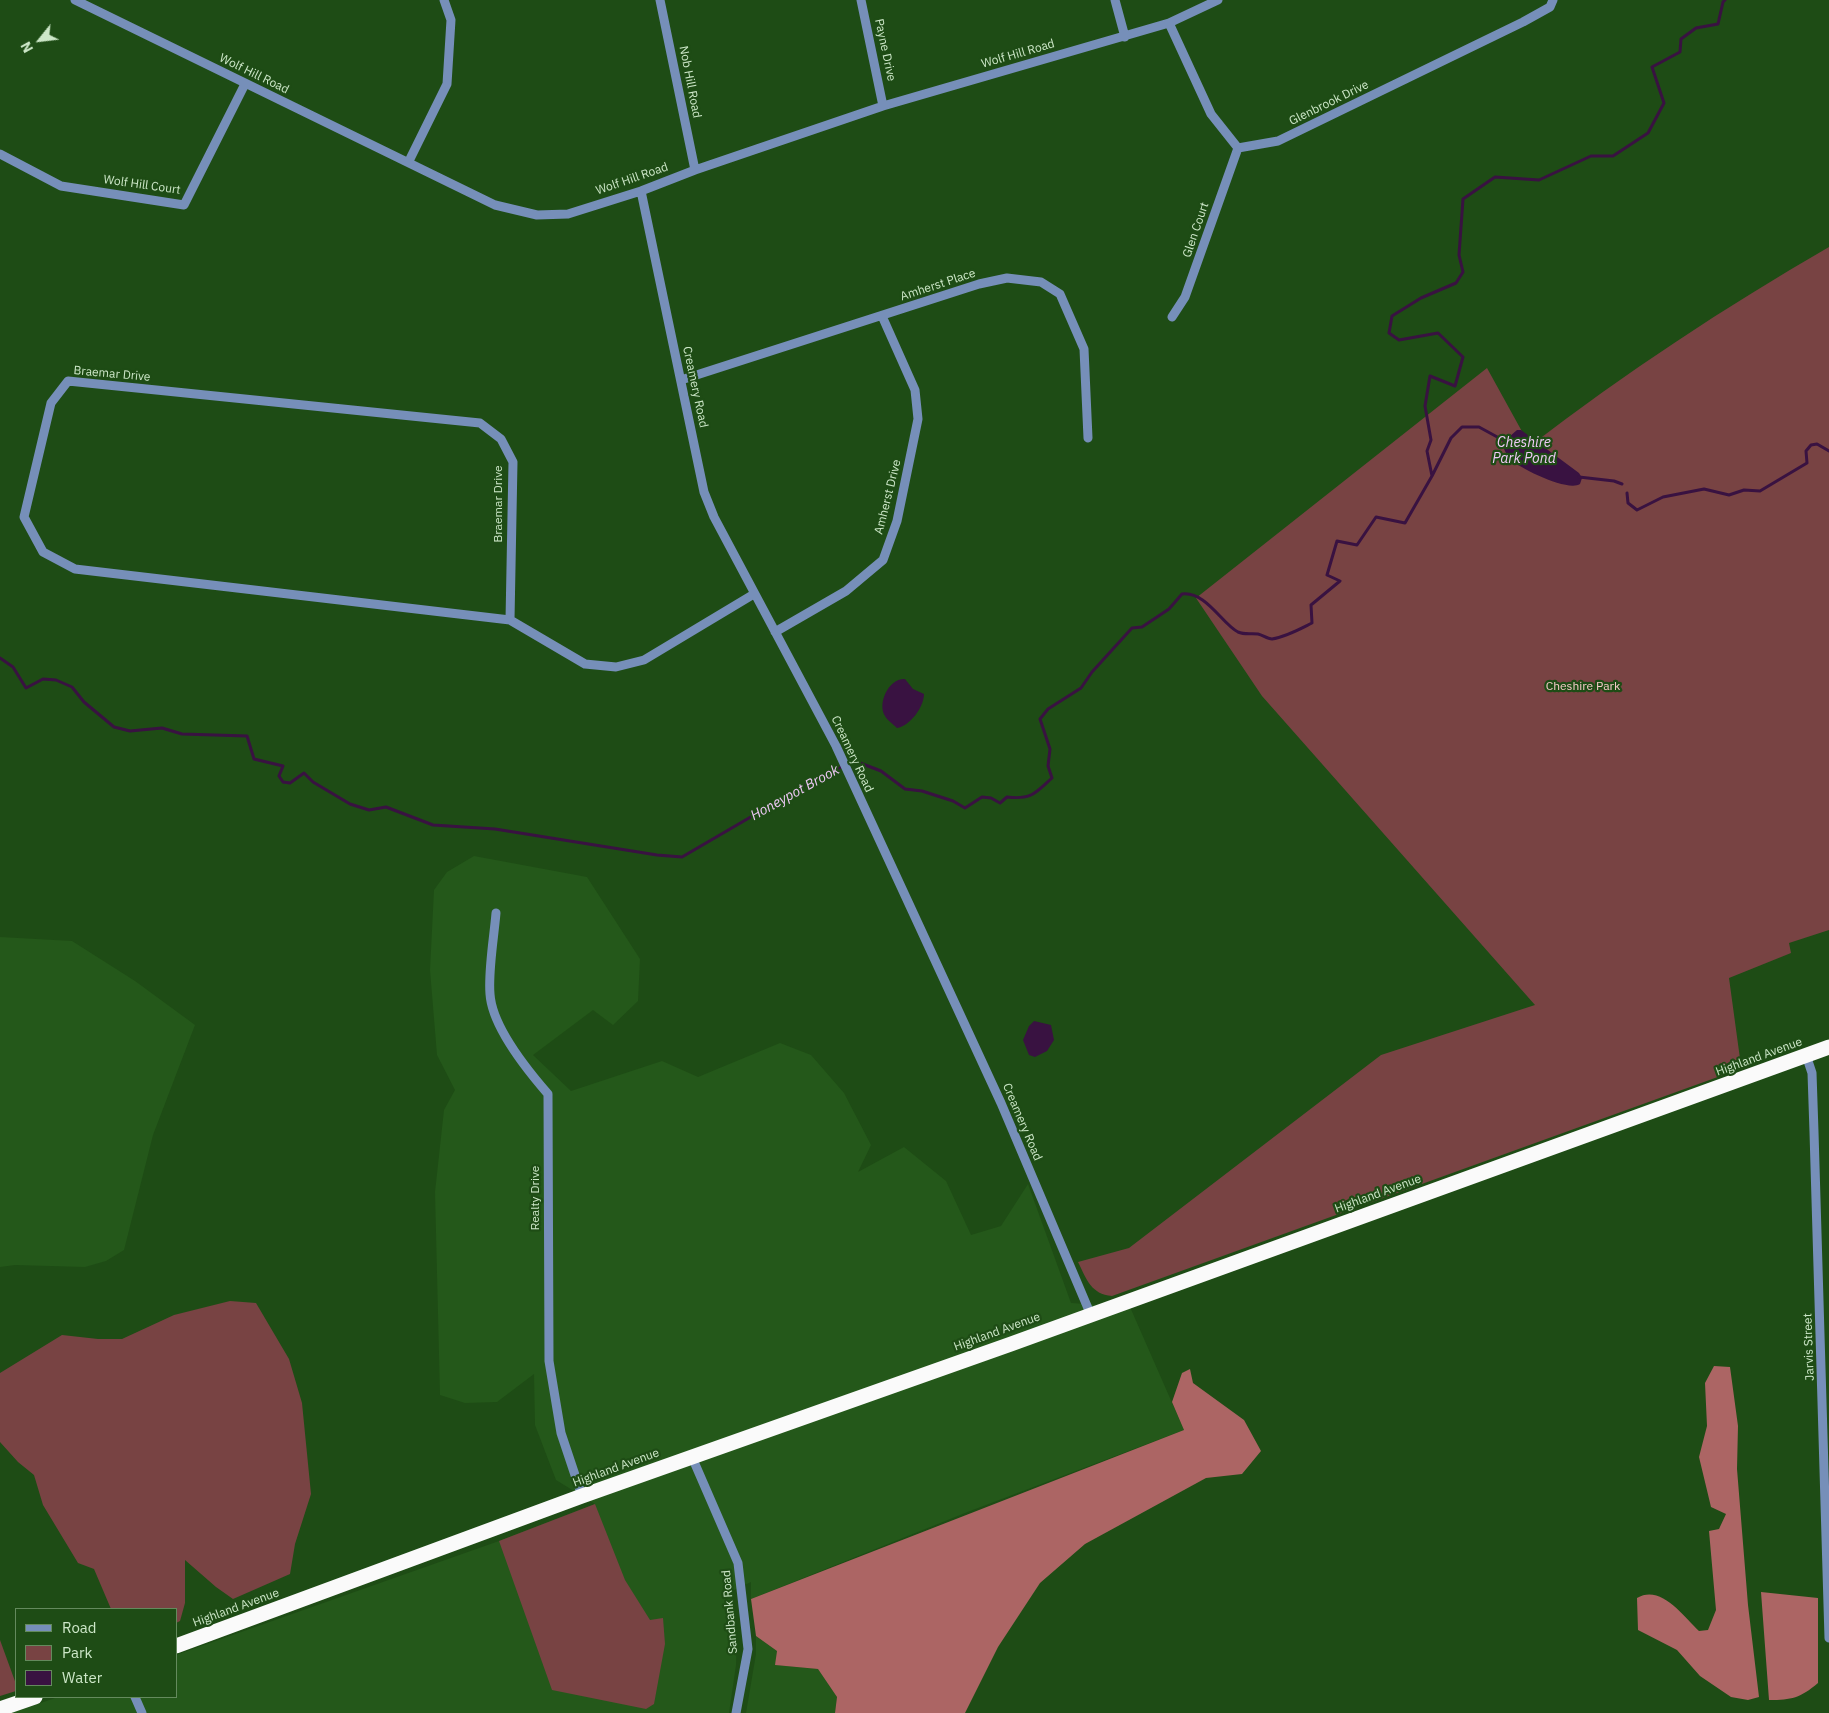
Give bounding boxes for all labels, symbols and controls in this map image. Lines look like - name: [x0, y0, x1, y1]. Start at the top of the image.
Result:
- north arrow: [15, 15, 65, 65]
- street label: Payne Drive: [871, 17, 899, 83]
- street label: Wolf Hill Road: [980, 37, 1056, 71]
- text: N: [17, 38, 37, 56]
- street label: Nob Hill Road: [676, 45, 704, 119]
- street label: Wolf Hill Road: [217, 51, 291, 97]
- street label: Glenbrook Drive: [1287, 78, 1371, 128]
- street label: Wolf Hill Road: [594, 160, 670, 198]
- street label: Wolf Hill Court: [103, 172, 181, 198]
- street label: Glen Court: [1180, 200, 1212, 260]
- street label: Amherst Place: [899, 266, 977, 304]
- street label: Creamery Road: [679, 345, 711, 429]
- street label: Braemar Drive: [73, 363, 151, 385]
- water label: Cheshire Park Pond: [1492, 435, 1556, 468]
- street label: Amherst Drive: [872, 458, 904, 536]
- street label: Braemar Drive: [492, 465, 506, 543]
- park label: Cheshire Park: [1546, 680, 1620, 694]
- street label: Creamery Road: [828, 713, 876, 795]
- water label: Honeypot Brook: [748, 762, 842, 824]
- street label: Highland Avenue: [1714, 1035, 1804, 1079]
- street label: Creamery Road: [999, 1081, 1045, 1163]
- street label: Realty Drive: [529, 1166, 543, 1230]
- street label: Highland Avenue: [1333, 1172, 1423, 1216]
- street label: Highland Avenue: [952, 1310, 1042, 1354]
- street label: Jarvis Street: [1801, 1313, 1817, 1381]
- street label: Highland Avenue: [571, 1446, 661, 1490]
- street label: Sandbank Road: [719, 1569, 741, 1655]
- street label: Highland Avenue: [191, 1586, 281, 1630]
- legend: [15, 1608, 178, 1698]
- text: Road: [62, 1618, 97, 1637]
- text: Park: [62, 1643, 92, 1662]
- text: Water: [62, 1668, 102, 1687]

